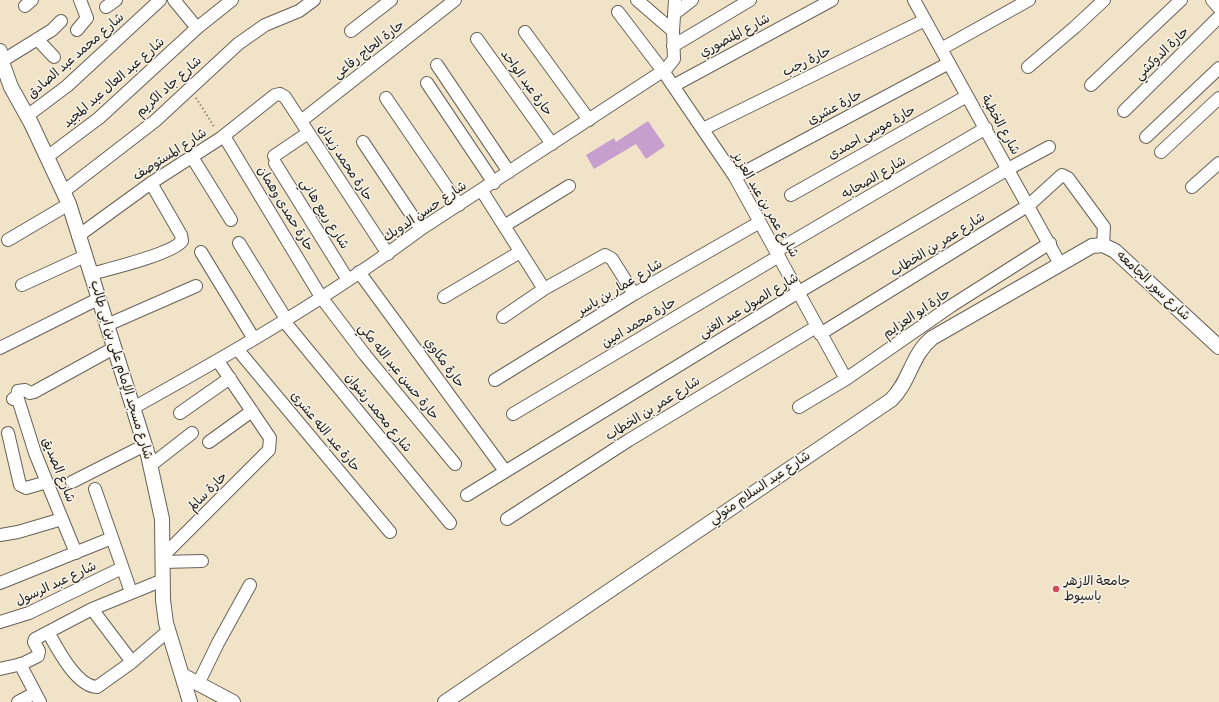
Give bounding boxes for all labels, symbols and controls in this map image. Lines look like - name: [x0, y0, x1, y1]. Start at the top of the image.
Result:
- street label: شارع محمد عبد الصادق: [24, 10, 128, 102]
- street label: شارع المنصوري: [697, 11, 773, 61]
- street label: حارة الحاج رفاعى: [330, 17, 408, 83]
- street label: حارة الدوكشي: [1131, 24, 1193, 84]
- street label: شارع عبد العال عبد المجيد: [60, 35, 168, 131]
- street label: حارة رجب: [780, 44, 834, 80]
- street label: حارة عبد الواحد: [497, 47, 555, 119]
- street label: شارع جاد الكريم: [133, 53, 205, 121]
- street label: حارة عشرى: [805, 87, 865, 129]
- street label: شارع الخطبة: [977, 92, 1023, 158]
- street label: حارة موسى احمدى: [825, 102, 919, 164]
- street label: حارة محمد زيدان: [314, 122, 376, 204]
- street label: شارع المستوصف: [130, 125, 210, 185]
- street label: شارع عمر بن عبد العزيز: [728, 150, 802, 260]
- street label: شارع الصحابه: [839, 153, 909, 203]
- street label: حارة حمدى وهمان: [253, 164, 317, 254]
- street label: شارع ربيع هاني: [296, 176, 352, 252]
- street label: شارع حسن الدويك: [380, 178, 470, 246]
- street label: شارع عمر بن الخطاب: [888, 210, 988, 280]
- street label: شارع سور الجامعه: [1113, 248, 1193, 324]
- street label: شارع عمار بن ياسر: [575, 256, 665, 320]
- street label: شارع الصول عبد الغنى: [696, 270, 802, 342]
- street label: شارع مسجد الإمام على بن ابى طالب: [86, 279, 156, 461]
- street label: حارة ابو العزايم: [880, 286, 954, 342]
- street label: حارة محمد امين: [599, 295, 679, 351]
- street label: حارة حسن عبد الله مكي: [354, 320, 442, 424]
- street label: حارة مكاوي: [420, 335, 468, 391]
- street label: شارع محمد رشوان: [341, 370, 415, 456]
- street label: شارع عمر بن الخطاب: [603, 374, 703, 444]
- street label: حارة عبد الله عشرى: [287, 388, 363, 476]
- street label: شارع الصديق: [38, 435, 78, 505]
- street label: شارع عبد السلام متولي: [706, 448, 814, 528]
- street label: حارة سالم: [185, 469, 231, 515]
- street label: شارع عبد الرسول: [13, 558, 99, 610]
- place label: جامعة الازهر باسيوط: [1064, 574, 1130, 605]
- marker: جامعة الازهر باسيوط: [1051, 584, 1061, 594]

